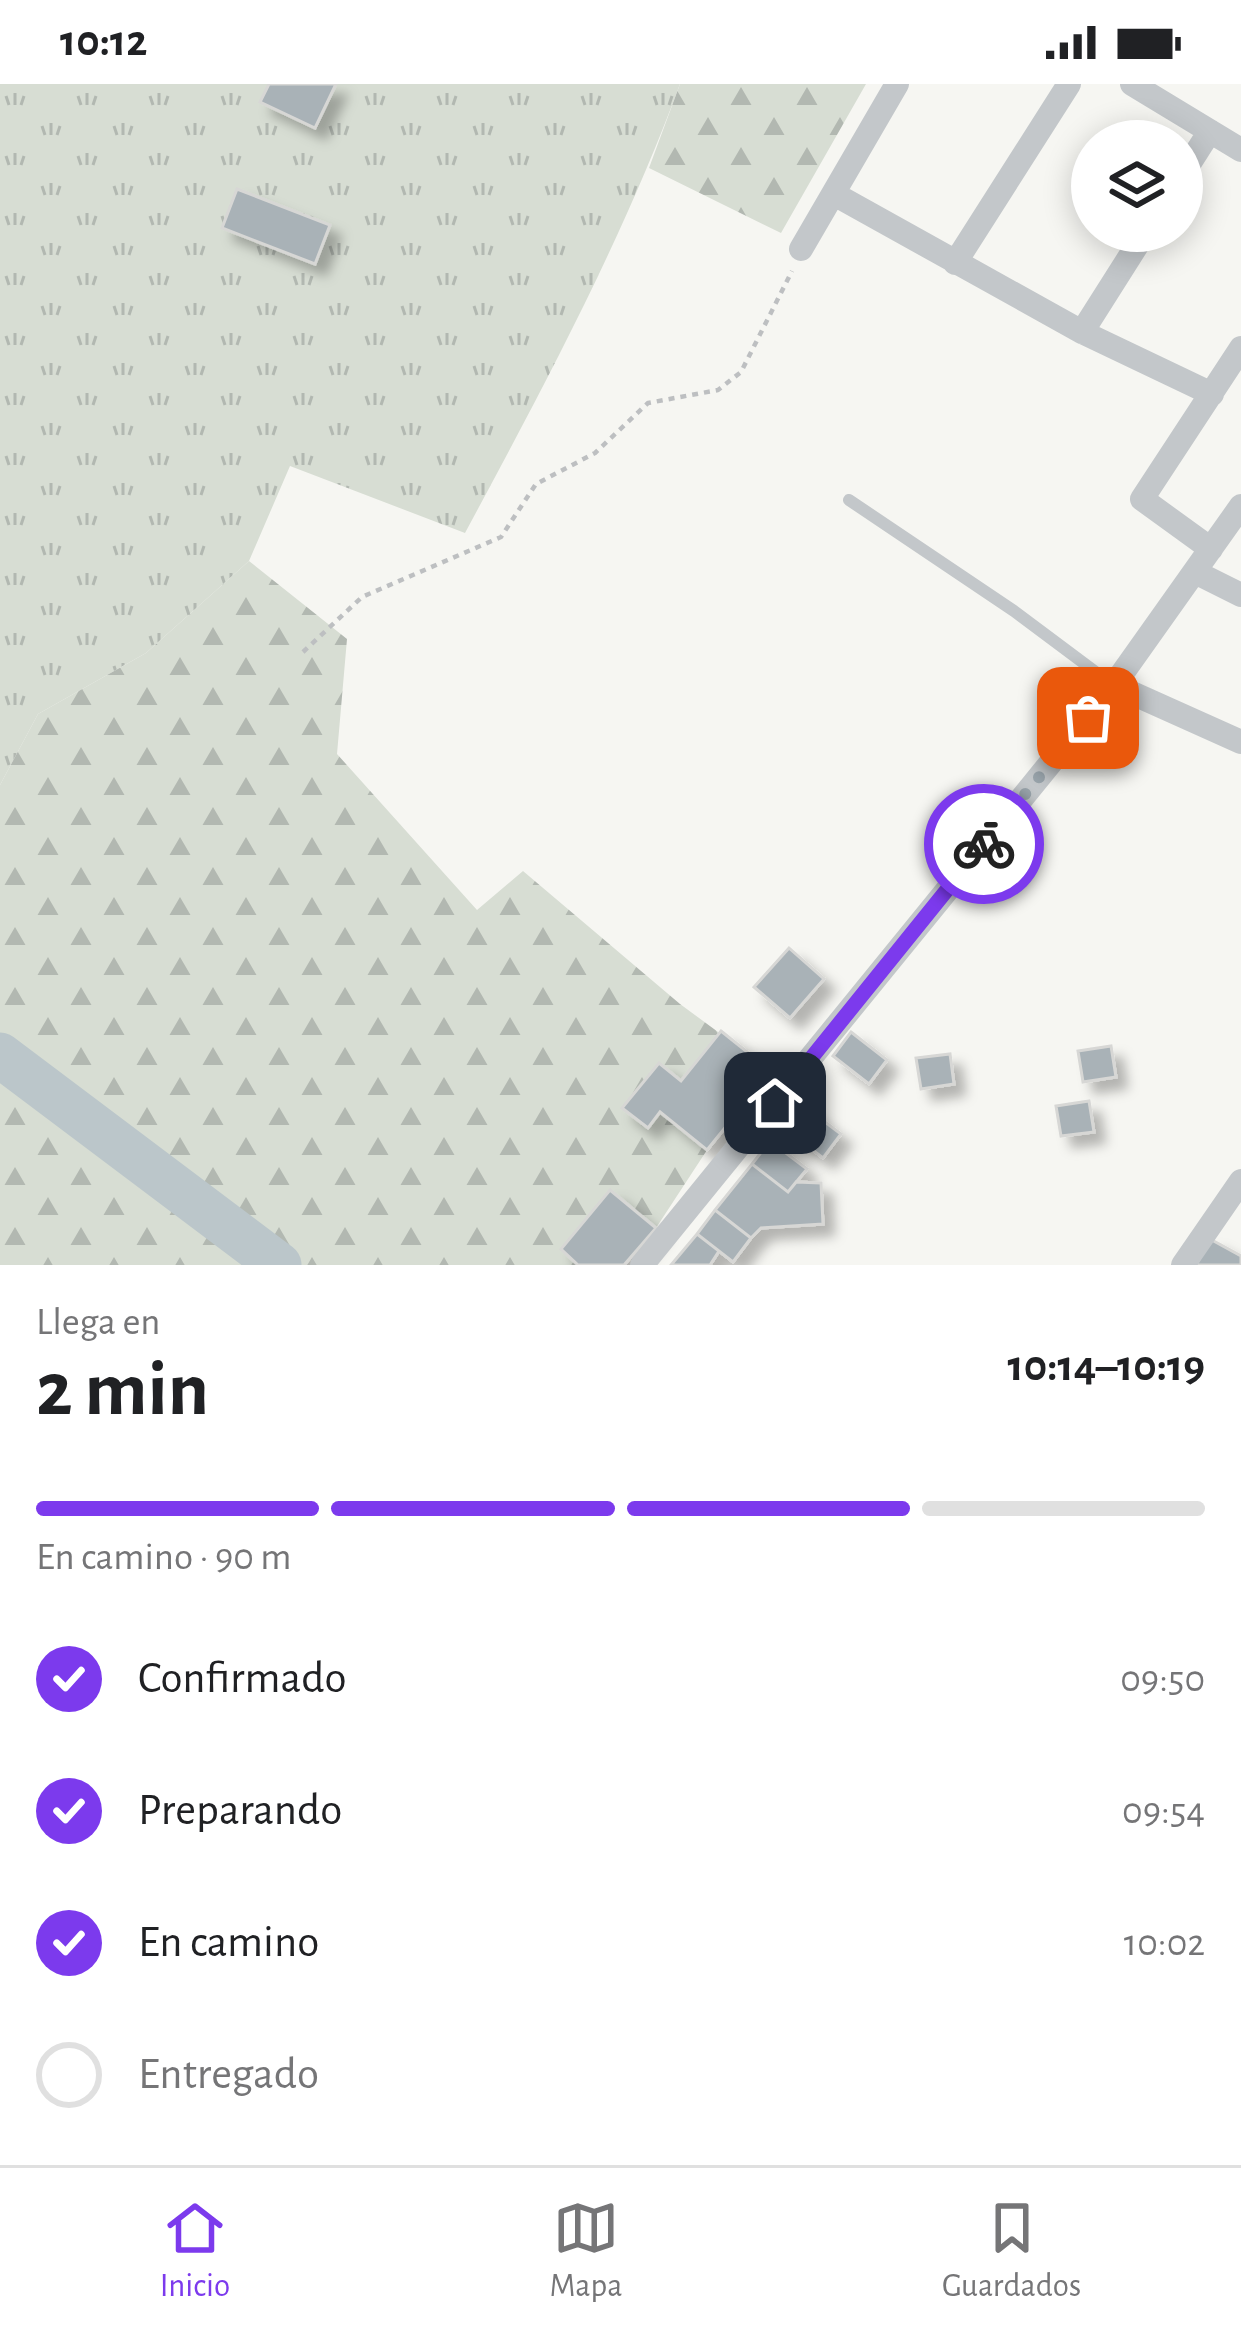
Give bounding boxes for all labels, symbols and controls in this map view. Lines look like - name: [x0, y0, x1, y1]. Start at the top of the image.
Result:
- text: 10:12: [60, 19, 147, 64]
- map controls: [1071, 120, 1203, 252]
- button: layers: [1071, 120, 1203, 252]
- pin: [1037, 667, 1139, 769]
- icon: bag: [1055, 685, 1121, 751]
- courier: [924, 784, 1044, 904]
- icon: bike: [951, 811, 1017, 877]
- pin: [724, 1052, 826, 1154]
- icon: home: [742, 1070, 808, 1136]
- text: Llega en: [36, 1303, 161, 1342]
- text: 10:14–10:19: [1008, 1344, 1205, 1389]
- text: 2 min: [36, 1352, 209, 1430]
- text: En camino · 90 m: [36, 1538, 292, 1577]
- icon: check: [36, 1646, 102, 1712]
- text: Confirmado: [138, 1656, 347, 1701]
- text: 09:50: [1120, 1660, 1205, 1699]
- icon: check: [36, 1778, 102, 1844]
- text: Preparando: [138, 1788, 342, 1833]
- text: 09:54: [1122, 1792, 1205, 1831]
- icon: check: [36, 1910, 102, 1976]
- text: En camino: [138, 1920, 319, 1965]
- text: 10:02: [1124, 1924, 1205, 1963]
- text: Entregado: [138, 2052, 319, 2097]
- tab: Inicio: [160, 2195, 230, 2307]
- tab: Mapa: [550, 2195, 623, 2307]
- tab: Guardados: [942, 2195, 1081, 2307]

